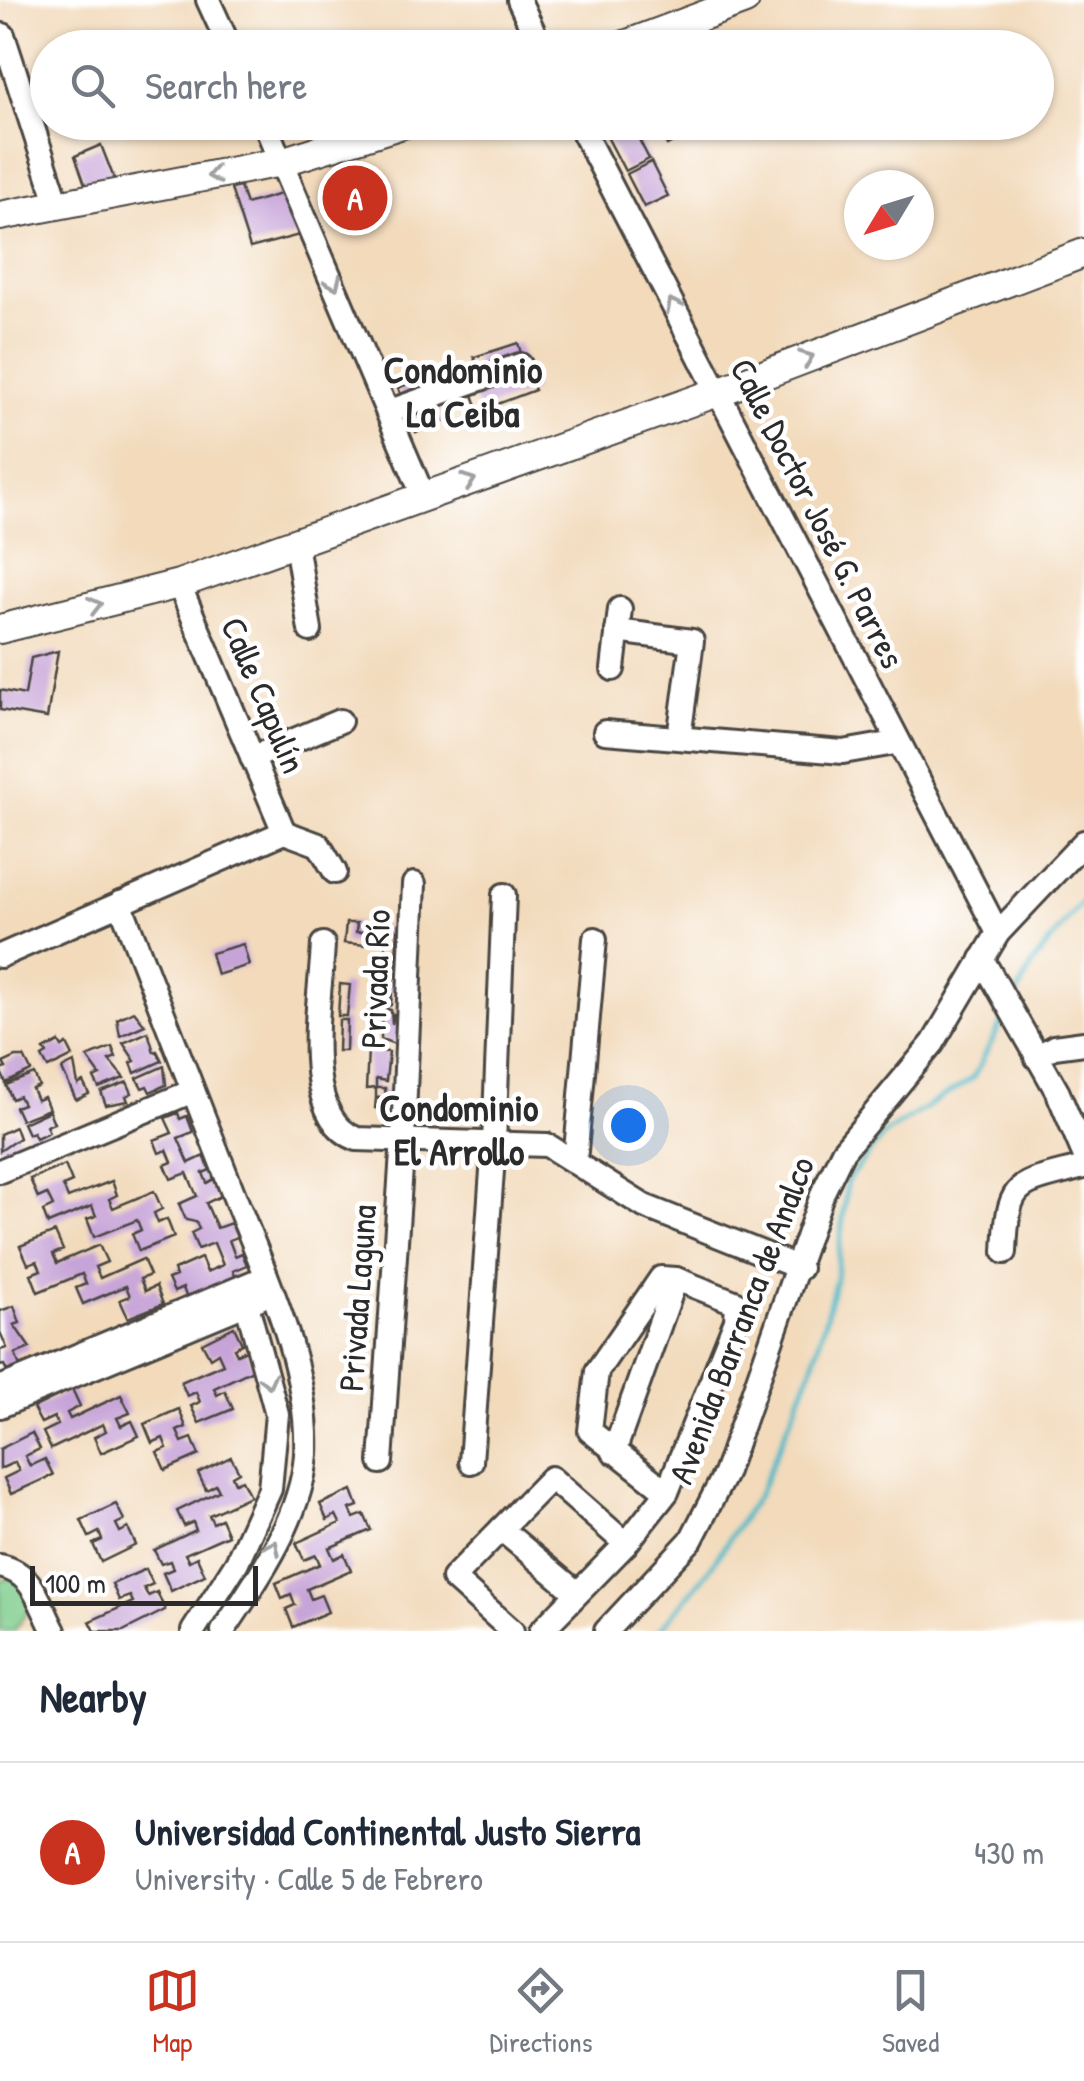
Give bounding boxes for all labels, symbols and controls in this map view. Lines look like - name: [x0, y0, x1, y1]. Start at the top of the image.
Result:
- search box: [30, 30, 1054, 140]
- icon: search: [65, 58, 120, 113]
- text: Search here: [145, 59, 307, 111]
- pin: A: [322, 160, 388, 236]
- one-way arrow: [206, 164, 222, 185]
- north arrow: [844, 170, 934, 260]
- one-way arrow: [322, 273, 342, 291]
- one-way arrow: [666, 298, 685, 316]
- district label: Condominio La Ceiba: [384, 343, 543, 439]
- one-way arrow: [798, 349, 815, 370]
- street label: Calle Doctor José G. Parres: [719, 350, 917, 676]
- one-way arrow: [460, 472, 477, 493]
- one-way arrow: [86, 596, 103, 617]
- street label: Calle Capulín: [210, 610, 318, 780]
- street label: Privada Río: [349, 909, 401, 1049]
- district label: Condominio El Arrollo: [380, 1081, 539, 1177]
- your location: [603, 1100, 654, 1151]
- street label: Avenida Barranca de Analco: [657, 1150, 825, 1490]
- street label: Privada Laguna: [327, 1203, 387, 1393]
- one-way arrow: [257, 1372, 278, 1389]
- one-way arrow: [261, 1540, 280, 1558]
- scale bar: [30, 1561, 258, 1606]
- text: 100 m: [45, 1564, 106, 1602]
- text: Nearby: [40, 1668, 147, 1725]
- text: Universidad Continental Justo Sierra: [135, 1805, 640, 1857]
- text: A: [65, 1831, 80, 1874]
- text: 430 m: [974, 1831, 1044, 1874]
- text: University · Calle 5 de Febrero: [135, 1857, 483, 1900]
- tab: Map: [145, 1963, 200, 2061]
- tab: Directions: [489, 1963, 592, 2061]
- tab: Saved: [882, 1963, 939, 2061]

